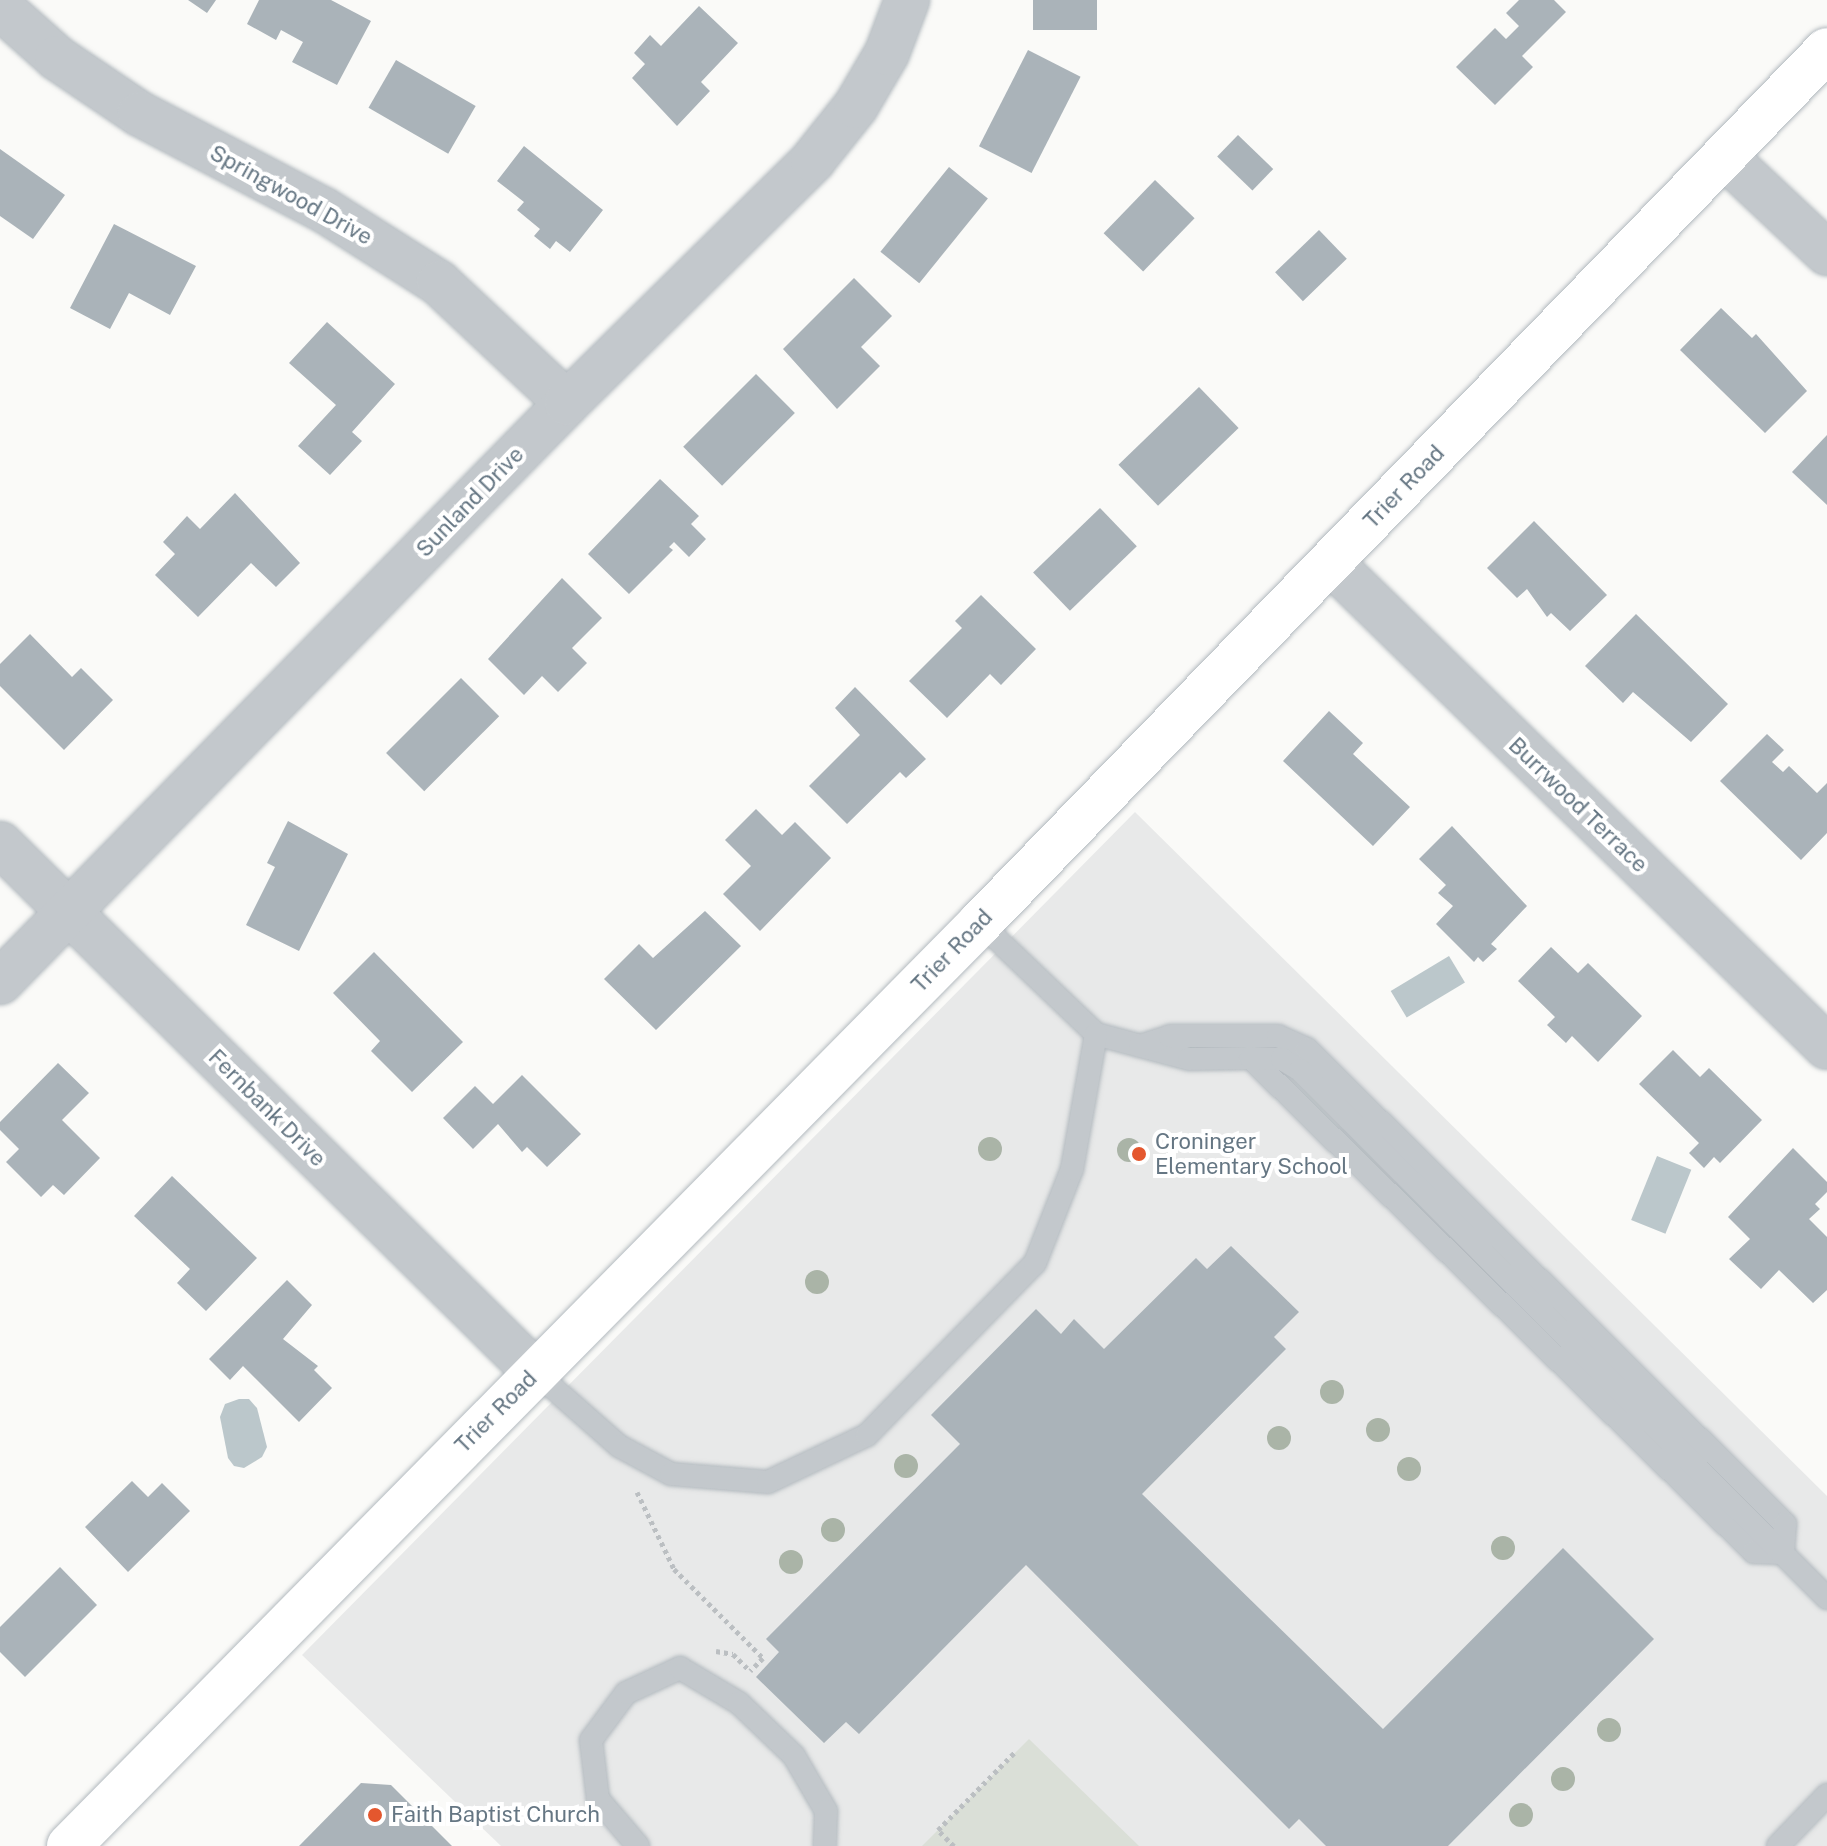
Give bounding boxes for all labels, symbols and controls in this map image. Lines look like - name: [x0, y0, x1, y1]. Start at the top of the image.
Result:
- street label: Springwood Drive: [205, 139, 377, 251]
- street label: Trier Road: [1358, 440, 1450, 534]
- street label: Sunland Drive: [411, 441, 529, 563]
- street label: Burrwood Terrace: [1503, 732, 1653, 878]
- street label: Trier Road: [906, 904, 998, 998]
- street label: Fernbank Drive: [203, 1044, 331, 1172]
- place label: Croninger Elementary School: [1155, 1128, 1348, 1180]
- marker: Croninger Elementary School: [1130, 1145, 1148, 1163]
- street label: Trier Road: [450, 1366, 542, 1458]
- place label: Faith Baptist Church: [391, 1802, 600, 1828]
- marker: Faith Baptist Church: [366, 1806, 384, 1824]

